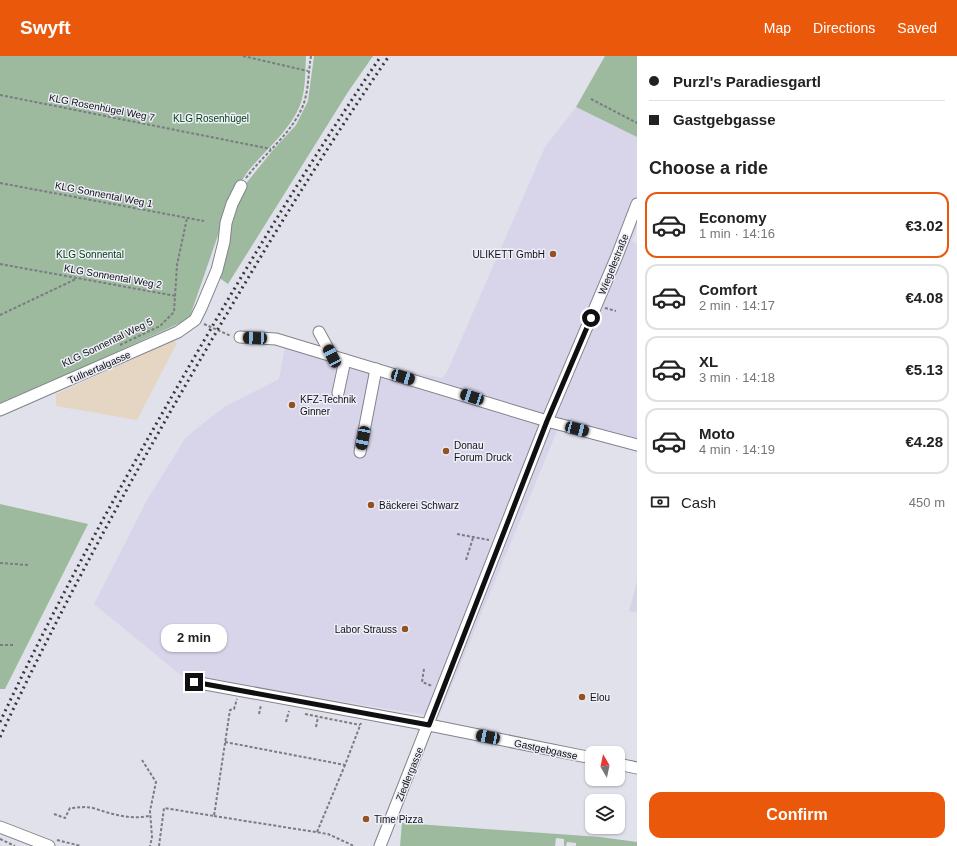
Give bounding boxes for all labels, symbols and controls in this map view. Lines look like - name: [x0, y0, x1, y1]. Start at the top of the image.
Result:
- text: Swyft: [20, 17, 71, 38]
- text: Map: [764, 20, 791, 36]
- text: Directions: [813, 20, 875, 36]
- text: Saved: [897, 20, 937, 36]
- text: Purzl's Paradiesgartl: [673, 73, 821, 90]
- street label: KLG Rosenhügel Weg 7: [48, 92, 156, 123]
- text: Gastgebgasse: [673, 111, 776, 128]
- park label: KLG Rosenhügel: [173, 113, 249, 124]
- text: Choose a ride: [649, 158, 768, 178]
- street label: KLG Sonnental Weg 1: [54, 180, 154, 209]
- icon: car: [651, 207, 687, 243]
- text: Economy: [699, 209, 767, 226]
- text: €3.02: [905, 217, 943, 234]
- text: 1 min · 14:16: [699, 226, 775, 241]
- street label: Wiegelestraße: [596, 232, 631, 296]
- park label: KLG Sonnental: [56, 249, 124, 260]
- place label: ULIKETT GmbH: [472, 249, 545, 260]
- marker: ULIKETT GmbH: [548, 249, 558, 259]
- street label: KLG Sonnental Weg 2: [63, 262, 163, 291]
- icon: car: [651, 279, 687, 315]
- text: Comfort: [699, 281, 757, 298]
- text: €4.08: [905, 289, 943, 306]
- text: 2 min · 14:17: [699, 298, 775, 313]
- route start: [582, 309, 600, 327]
- street label: KLG Sonnental Weg 5: [60, 316, 155, 369]
- car: [243, 332, 267, 344]
- car: [321, 343, 343, 369]
- street label: Tullnertalgasse: [66, 349, 133, 386]
- icon: car: [651, 351, 687, 387]
- text: XL: [699, 353, 718, 370]
- text: €5.13: [905, 361, 943, 378]
- car: [390, 368, 416, 386]
- text: 3 min · 14:18: [699, 370, 775, 385]
- car: [459, 388, 485, 406]
- place label: KFZ-Technik Ginner: [300, 394, 357, 417]
- marker: KFZ-Technik Ginner: [287, 400, 297, 410]
- car: [564, 420, 590, 438]
- icon: car: [651, 423, 687, 459]
- car: [355, 425, 371, 451]
- text: Moto: [699, 425, 735, 442]
- text: €4.28: [905, 433, 943, 450]
- place label: Donau Forum Druck: [454, 440, 513, 463]
- text: 4 min · 14:19: [699, 442, 775, 457]
- marker: Donau Forum Druck: [441, 446, 451, 456]
- icon: cash: [649, 491, 671, 513]
- text: Cash: [681, 494, 716, 511]
- text: 450 m: [909, 495, 945, 510]
- marker: Bäckerei Schwarz: [366, 500, 376, 510]
- place label: Bäckerei Schwarz: [379, 500, 459, 511]
- callout: 2 min: [161, 624, 227, 652]
- place label: Labor Strauss: [335, 624, 397, 635]
- marker: Labor Strauss: [400, 624, 410, 634]
- text: 2 min: [177, 630, 211, 645]
- route end: [185, 673, 203, 691]
- marker: Elou: [577, 692, 587, 702]
- place label: Elou: [590, 692, 610, 703]
- car: [475, 729, 501, 745]
- street label: Gastgebgasse: [513, 737, 579, 762]
- street label: Ziedlergasse: [394, 745, 425, 803]
- north arrow: [585, 746, 625, 786]
- map controls: [585, 746, 625, 834]
- button: Confirm: [649, 792, 945, 838]
- button: layers: [585, 794, 625, 834]
- marker: Time Pizza: [361, 814, 371, 824]
- place label: Time Pizza: [374, 814, 424, 825]

